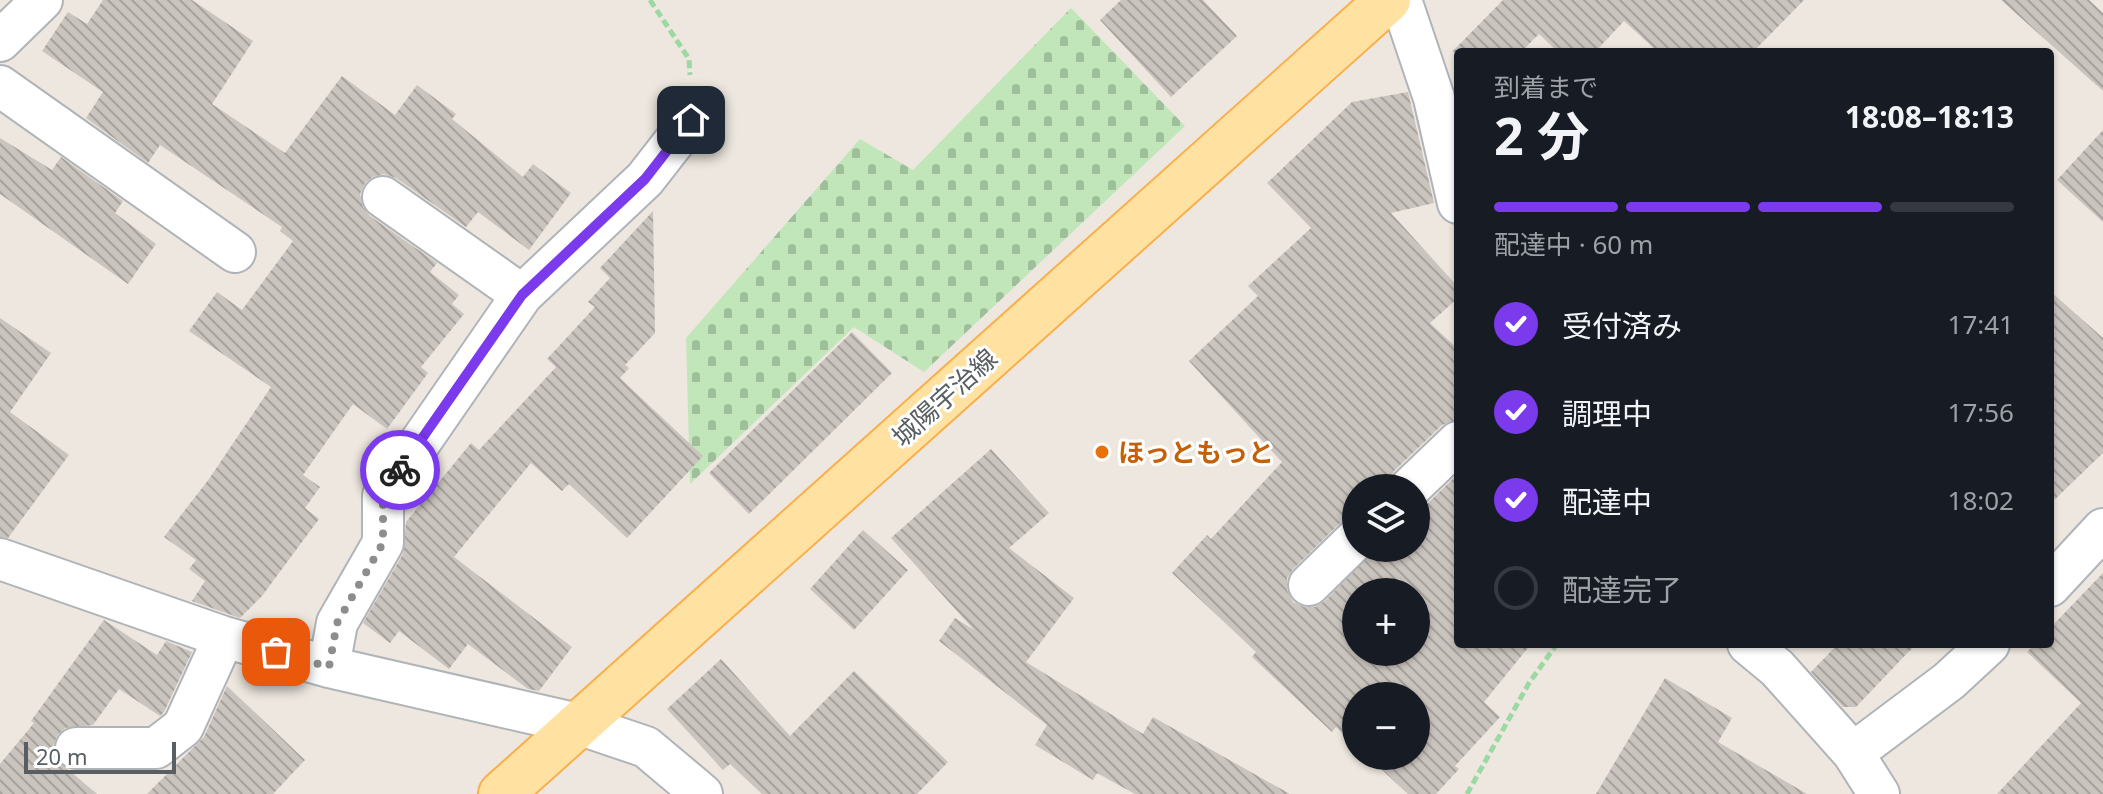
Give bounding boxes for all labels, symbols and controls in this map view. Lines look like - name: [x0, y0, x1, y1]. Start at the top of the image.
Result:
- text: 到着まで: [1494, 69, 1598, 105]
- pin: [657, 86, 725, 154]
- text: 18:08–18:13: [1845, 96, 2014, 137]
- icon: home: [669, 98, 713, 142]
- text: 2 分: [1494, 99, 1589, 170]
- text: 配達中 · 60 m: [1494, 226, 1653, 262]
- icon: check: [1494, 302, 1538, 346]
- text: 受付済み: [1562, 305, 1682, 346]
- text: 17:41: [1948, 306, 2014, 342]
- street label: 城陽宇治線: [884, 340, 1004, 454]
- icon: check: [1494, 390, 1538, 434]
- text: 調理中: [1562, 393, 1652, 434]
- text: 17:56: [1948, 394, 2014, 430]
- courier: [360, 430, 440, 510]
- place label: ほっともっと: [1118, 434, 1274, 470]
- marker: ほっともっと: [1093, 443, 1111, 461]
- icon: bike: [378, 448, 422, 492]
- map controls: [1342, 474, 1430, 770]
- button: layers: [1342, 474, 1430, 562]
- icon: check: [1494, 478, 1538, 522]
- text: 配達中: [1562, 481, 1652, 522]
- text: 18:02: [1948, 482, 2014, 518]
- text: 配達完了: [1562, 569, 1682, 610]
- button: +: [1342, 578, 1430, 666]
- pin: [242, 618, 310, 686]
- icon: bag: [254, 630, 298, 674]
- button: −: [1342, 682, 1430, 770]
- scale bar: [24, 738, 176, 774]
- text: 20 m: [36, 741, 87, 771]

